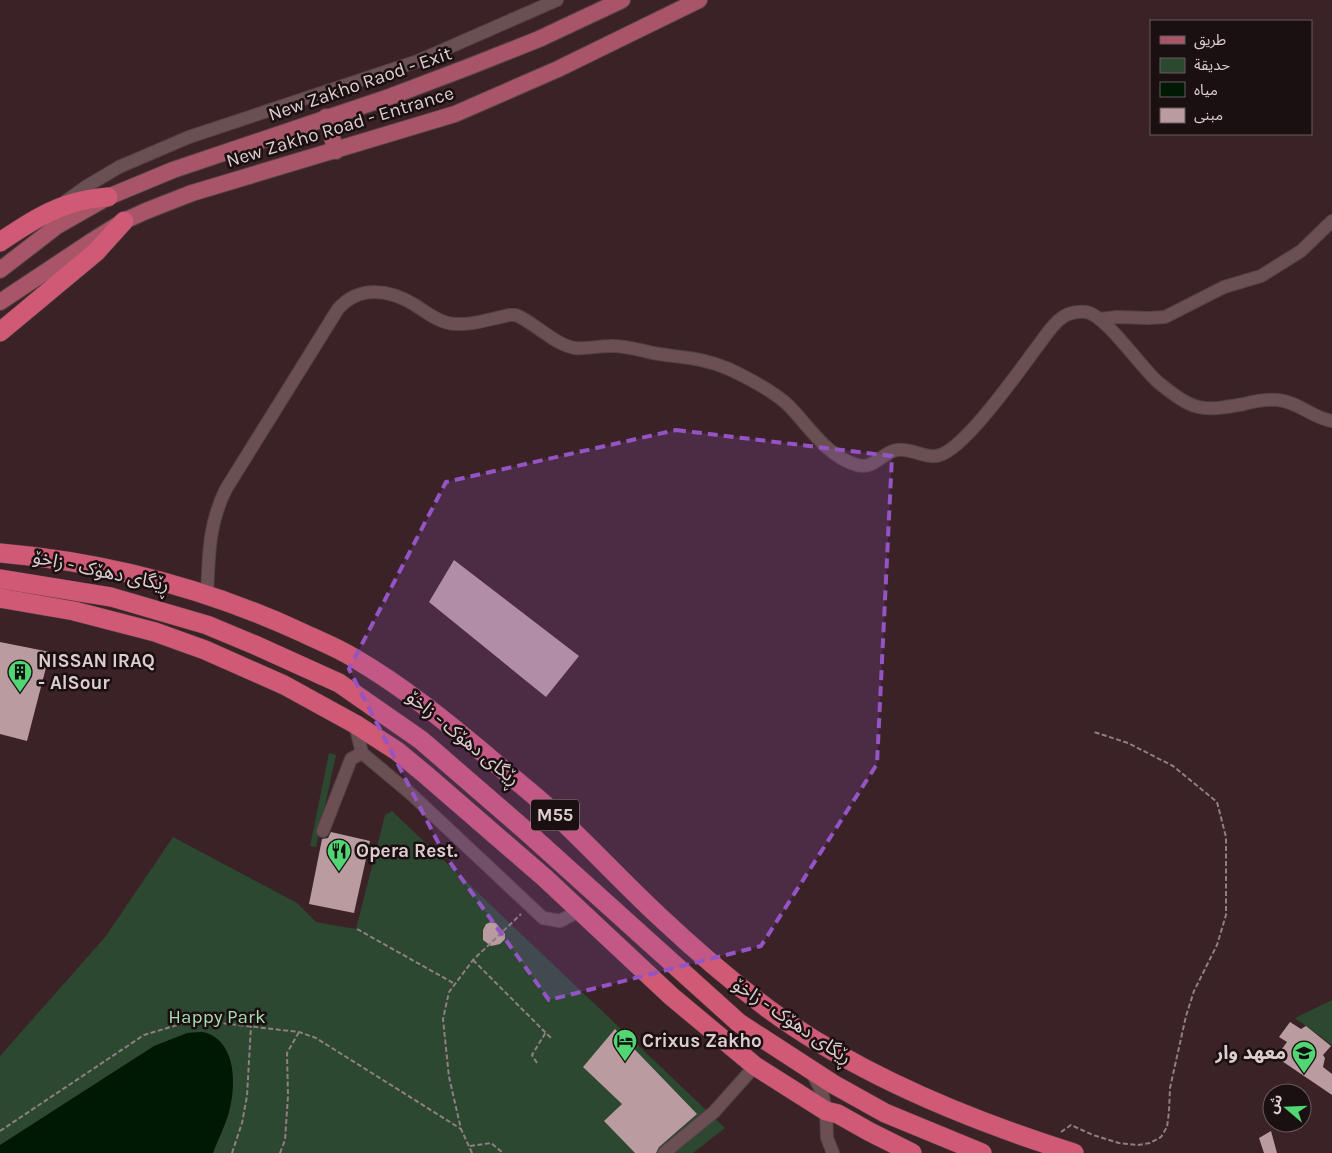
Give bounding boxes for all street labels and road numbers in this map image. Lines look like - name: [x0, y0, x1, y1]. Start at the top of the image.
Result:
- street label: New Zakho Raod - Exit: [265, 42, 455, 126]
- street label: New Zakho Road - Entrance: [224, 82, 456, 172]
- street label: ڕێگای دهۆک - زاخۆ: [30, 546, 171, 600]
- street label: ڕێگای دهۆک - زاخۆ: [400, 686, 524, 793]
- road number: M55: [531, 800, 579, 830]
- street label: ڕێگای دهۆک - زاخۆ: [726, 973, 856, 1072]

